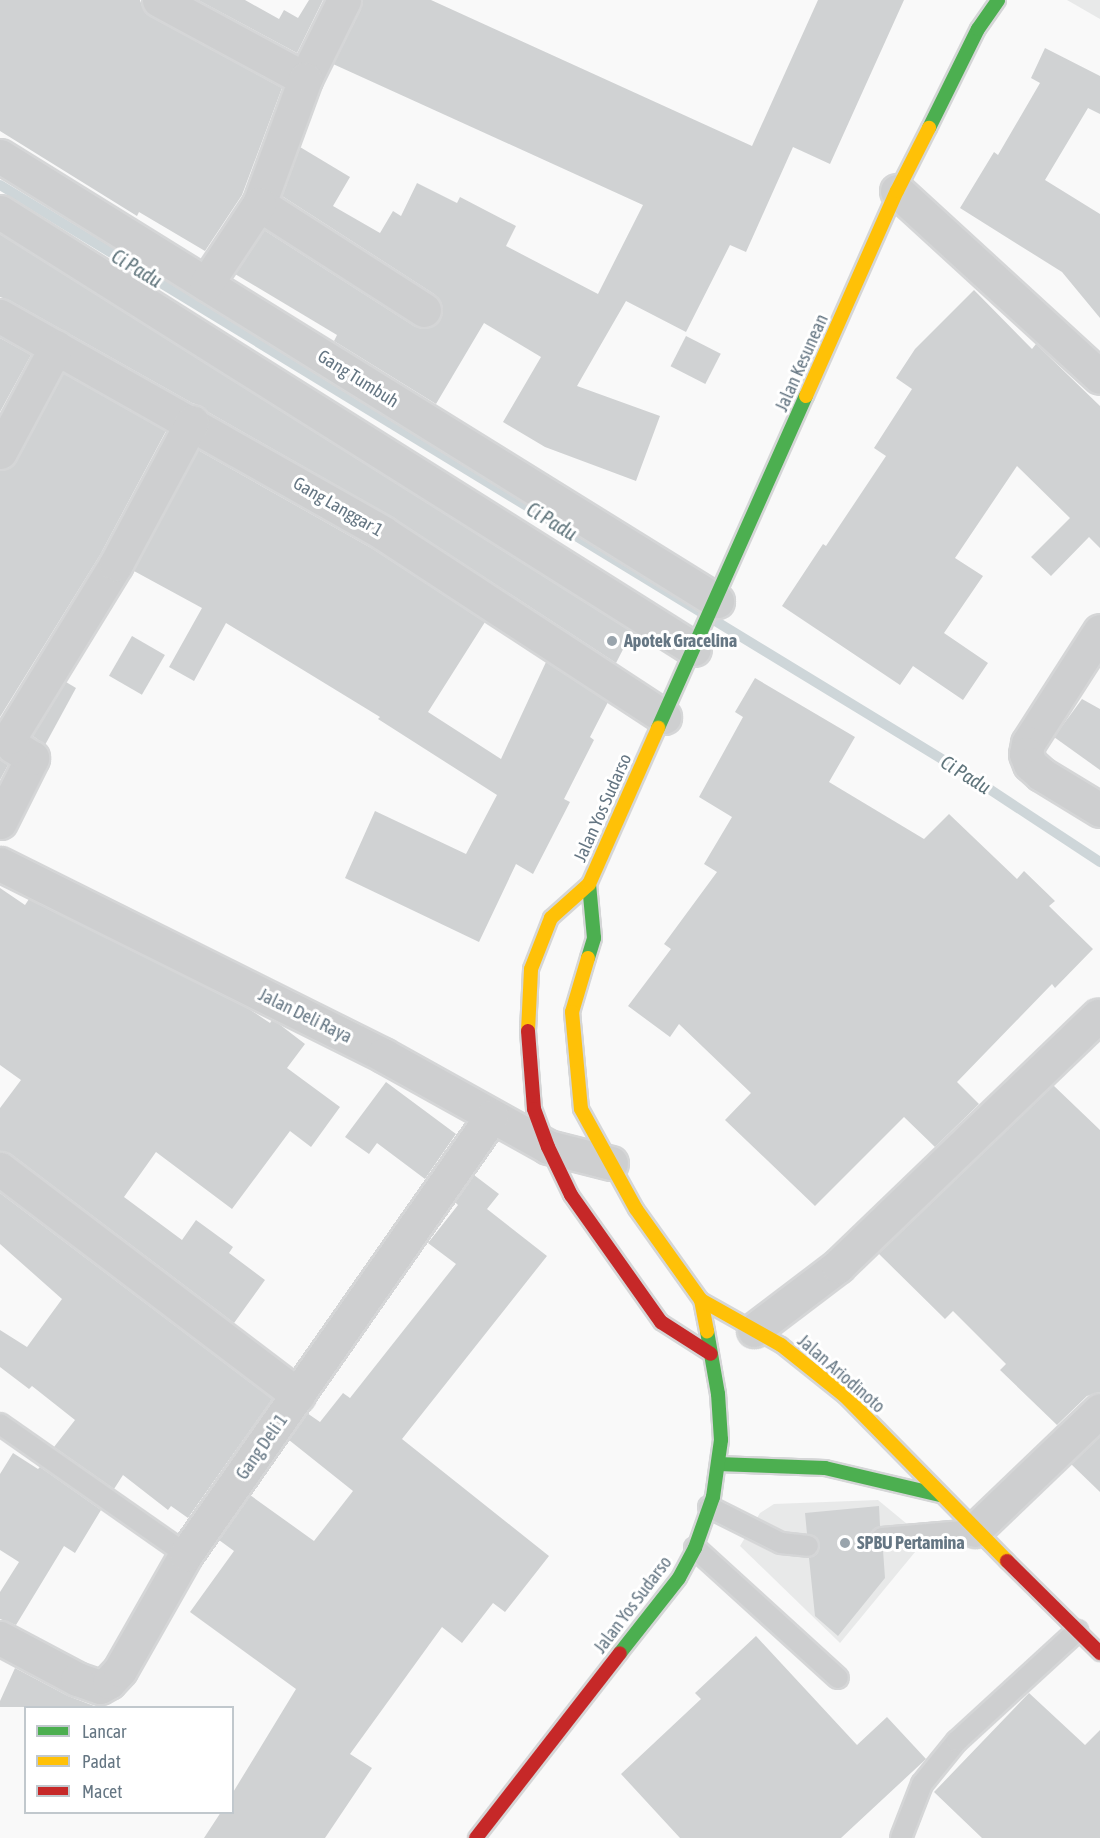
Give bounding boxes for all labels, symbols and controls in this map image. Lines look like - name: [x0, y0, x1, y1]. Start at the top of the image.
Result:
- water label: Ci Padu: [108, 244, 166, 292]
- street label: Jalan Kesunean: [771, 311, 833, 415]
- street label: Gang Tumbuh: [313, 346, 403, 412]
- street label: Gang Langgar 1: [289, 473, 387, 541]
- water label: Ci Padu: [523, 497, 581, 545]
- place label: Apotek Gracelina: [624, 630, 737, 652]
- marker: Apotek Gracelina: [605, 634, 619, 648]
- water label: Ci Padu: [937, 749, 995, 799]
- street label: Jalan Yos Sudarso: [570, 751, 636, 865]
- street label: Jalan Deli Raya: [255, 984, 355, 1048]
- street label: Jalan Ariodinoto: [793, 1330, 889, 1418]
- street label: Gang Deli 1: [232, 1410, 292, 1484]
- place label: SPBU Pertamina: [857, 1532, 965, 1554]
- marker: SPBU Pertamina: [838, 1536, 852, 1550]
- street label: Jalan Yos Sudarso: [589, 1552, 677, 1658]
- legend: [24, 1706, 234, 1814]
- text: Lancar: [82, 1721, 126, 1742]
- text: Padat: [82, 1751, 121, 1772]
- text: Macet: [82, 1781, 122, 1802]

